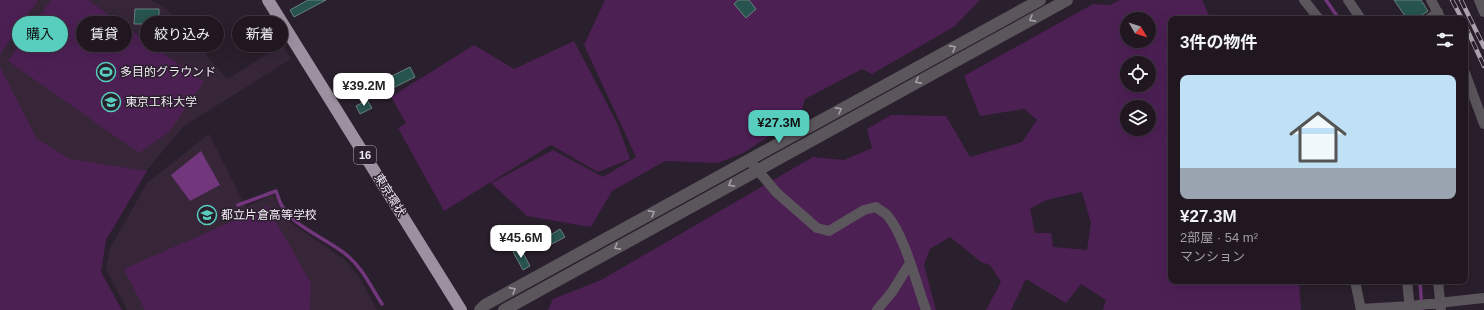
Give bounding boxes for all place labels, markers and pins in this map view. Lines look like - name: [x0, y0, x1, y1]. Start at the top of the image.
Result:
- sports icon: 多目的グラウンド: [95, 61, 117, 83]
- place label: 多目的グラウンド: [120, 65, 216, 79]
- pin: ¥39.2M: [331, 73, 397, 107]
- school or university icon: 東京工科大学: [100, 91, 122, 113]
- place label: 東京工科大学: [125, 95, 197, 109]
- pin: ¥27.3M: [746, 110, 812, 144]
- school or university icon: 都立片倉高等学校: [196, 204, 218, 226]
- place label: 都立片倉高等学校: [221, 208, 317, 222]
- pin: ¥45.6M: [488, 225, 554, 259]

